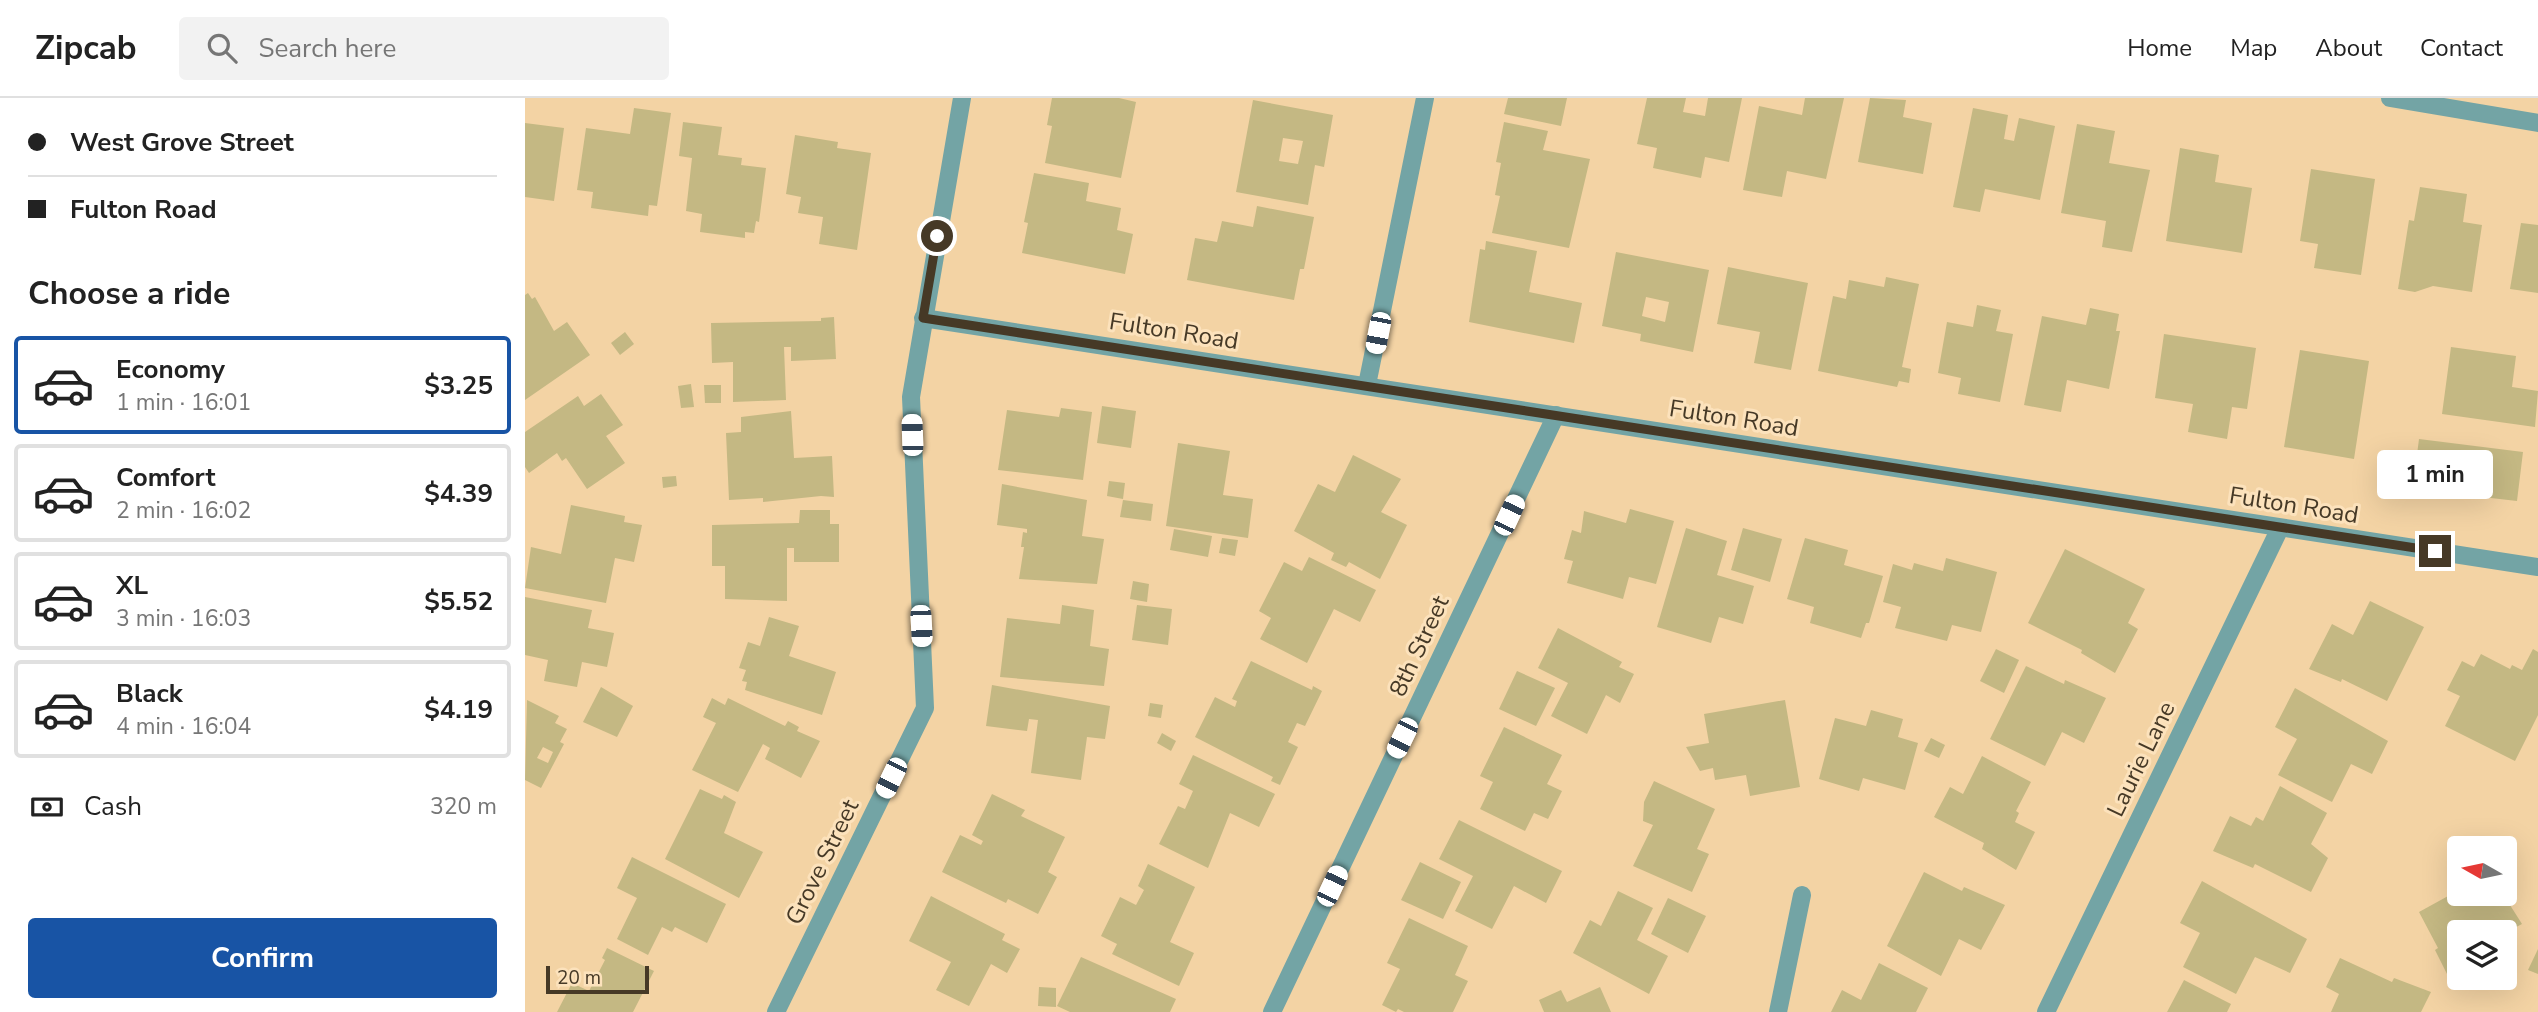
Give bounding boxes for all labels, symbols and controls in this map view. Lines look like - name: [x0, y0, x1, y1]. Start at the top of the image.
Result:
- search box: [179, 17, 669, 80]
- text: Zipcab: [35, 26, 137, 71]
- icon: search: [203, 29, 241, 67]
- text: Search here: [259, 31, 396, 66]
- text: Home: [2127, 32, 2192, 64]
- text: Map: [2230, 32, 2277, 64]
- text: About: [2315, 32, 2382, 64]
- text: Contact: [2420, 32, 2503, 64]
- text: West Grove Street: [70, 125, 294, 160]
- text: Fulton Road: [70, 192, 217, 227]
- route start: [921, 220, 953, 252]
- text: Choose a ride: [28, 272, 230, 315]
- street label: Fulton Road: [1107, 305, 1241, 357]
- car: [1364, 310, 1393, 356]
- text: Economy: [116, 352, 225, 387]
- icon: car: [32, 354, 95, 417]
- text: $3.25: [424, 368, 493, 403]
- text: 1 min · 16:01: [116, 387, 251, 418]
- street label: Fulton Road: [1667, 392, 1801, 444]
- car: [901, 414, 924, 456]
- callout: 1 min: [2377, 449, 2493, 498]
- text: 1 min: [2405, 459, 2465, 490]
- text: Comfort: [116, 460, 216, 495]
- icon: car: [32, 462, 95, 525]
- text: $4.39: [424, 476, 493, 511]
- street label: Fulton Road: [2227, 479, 2361, 531]
- car: [1491, 492, 1528, 538]
- text: 2 min · 16:02: [116, 495, 251, 526]
- route end: [2419, 535, 2451, 567]
- text: XL: [116, 568, 148, 603]
- icon: car: [32, 570, 95, 633]
- text: $5.52: [424, 584, 493, 619]
- street label: 8th Street: [1382, 590, 1457, 702]
- text: 3 min · 16:03: [116, 603, 251, 634]
- car: [910, 604, 933, 648]
- text: Black: [116, 676, 183, 711]
- icon: car: [32, 678, 95, 741]
- text: $4.19: [424, 692, 493, 727]
- street label: Laurie Lane: [2099, 696, 2183, 822]
- text: 4 min · 16:04: [116, 711, 251, 742]
- car: [1384, 715, 1421, 761]
- car: [873, 755, 910, 801]
- icon: cash: [28, 788, 66, 826]
- text: Cash: [84, 789, 142, 824]
- text: 320 m: [430, 791, 497, 822]
- street label: Grove Street: [778, 794, 866, 930]
- north arrow: [2447, 836, 2517, 906]
- map controls: [2447, 836, 2517, 990]
- car: [1314, 863, 1351, 909]
- button: Confirm: [28, 918, 497, 998]
- button: layers: [2447, 920, 2517, 990]
- scale bar: [546, 963, 649, 995]
- text: 20 m: [557, 965, 601, 991]

